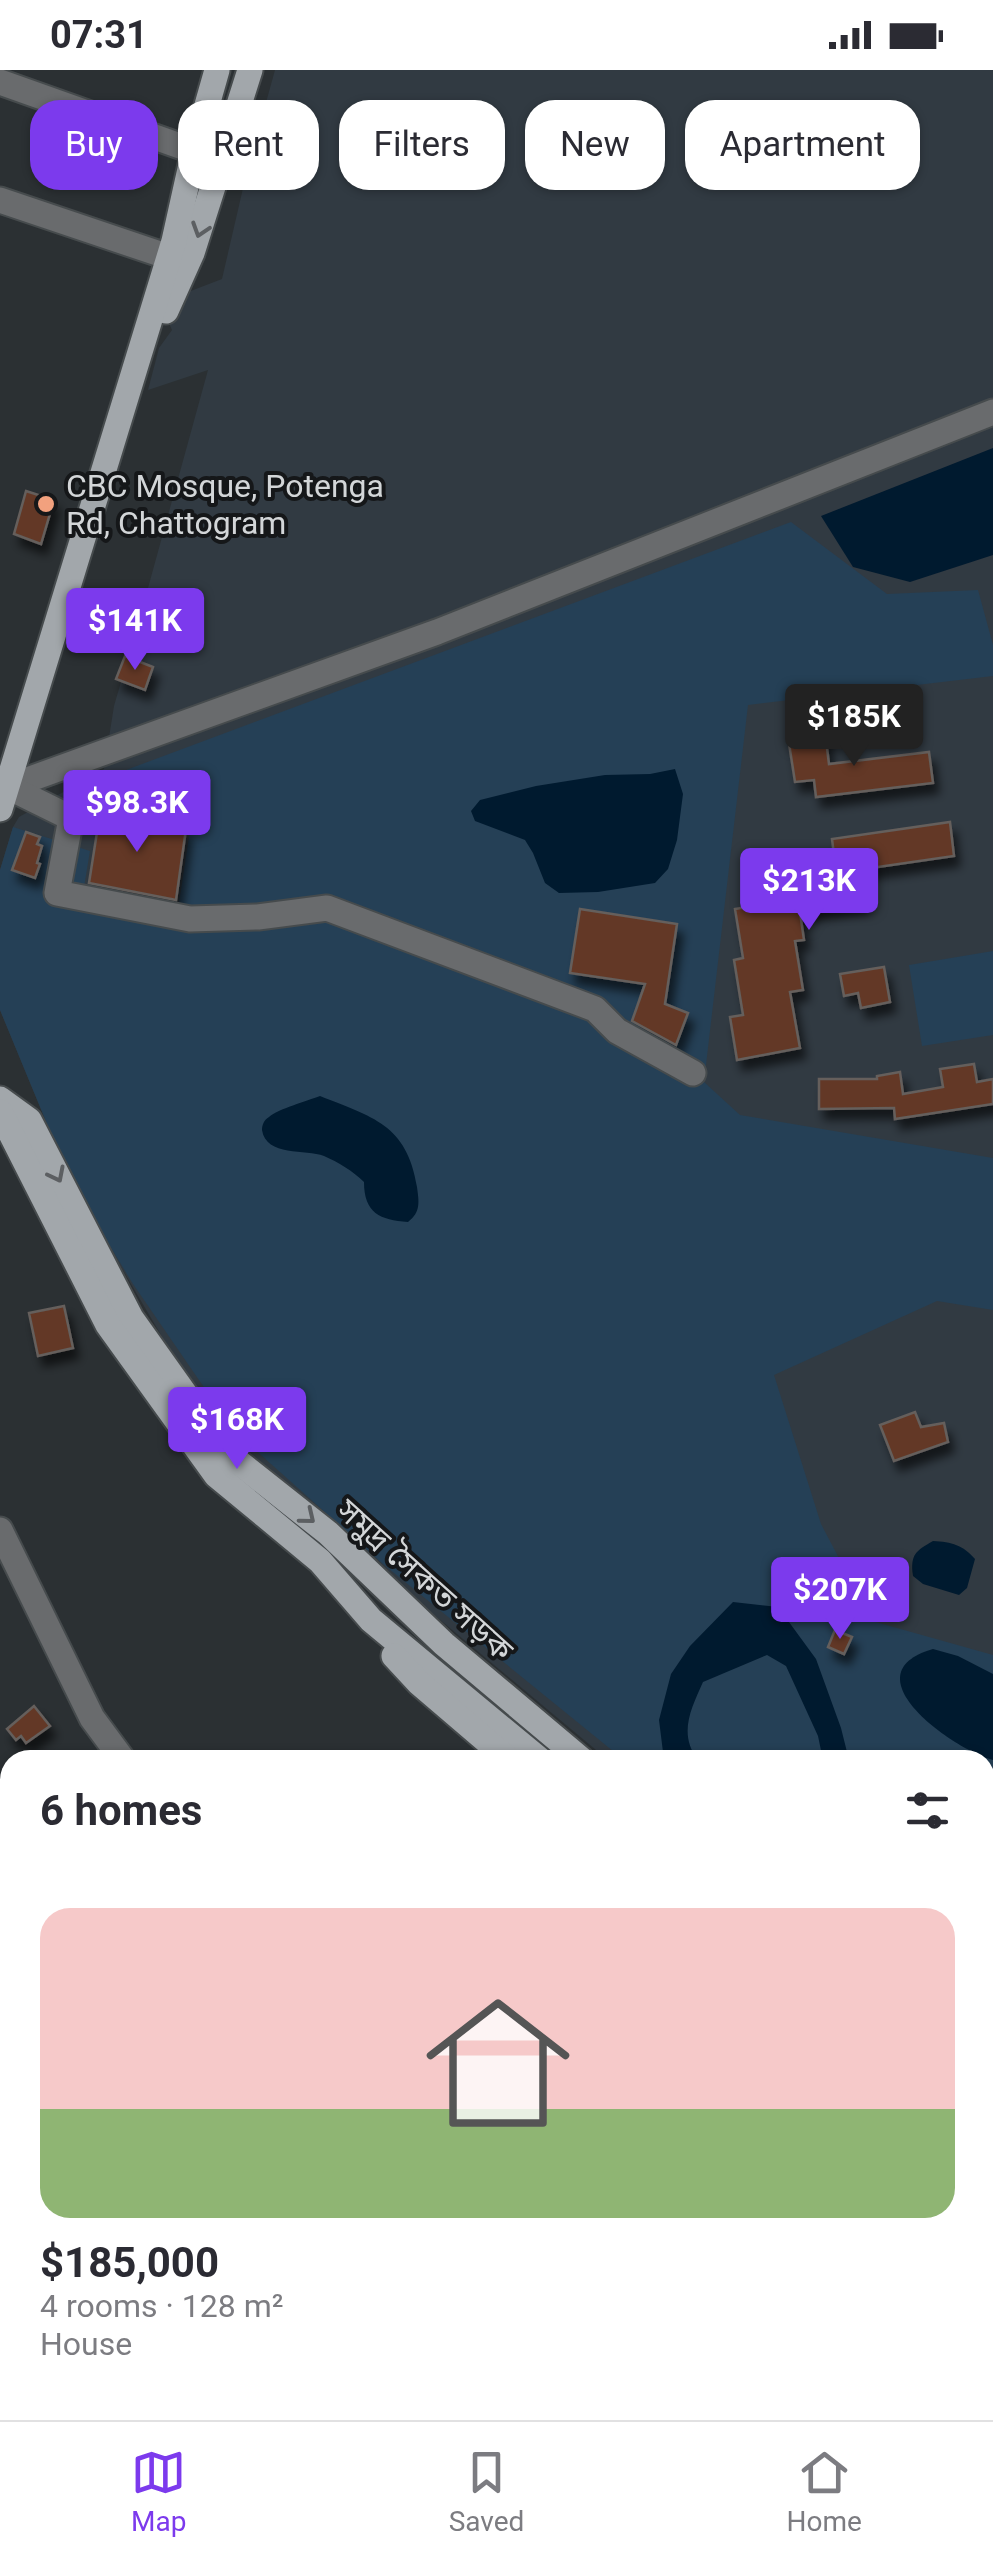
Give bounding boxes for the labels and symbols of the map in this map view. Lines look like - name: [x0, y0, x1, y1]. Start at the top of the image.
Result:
- one-way arrow: [191, 220, 211, 237]
- place label: CBC Mosque, Potenga Rd, Chattogram: [66, 467, 384, 542]
- marker: CBC Mosque, Potenga Rd, Chattogram: [35, 493, 57, 515]
- pin: $141K: [65, 588, 205, 673]
- pin: $185K: [784, 684, 924, 769]
- pin: $98.3K: [56, 770, 218, 855]
- pin: $213K: [739, 848, 879, 933]
- one-way arrow: [45, 1164, 64, 1182]
- pin: $168K: [167, 1387, 307, 1472]
- street label: সমুদ্র সৈকত সড়ক: [328, 1490, 522, 1670]
- one-way arrow: [296, 1505, 314, 1523]
- pin: $207K: [770, 1557, 910, 1642]

